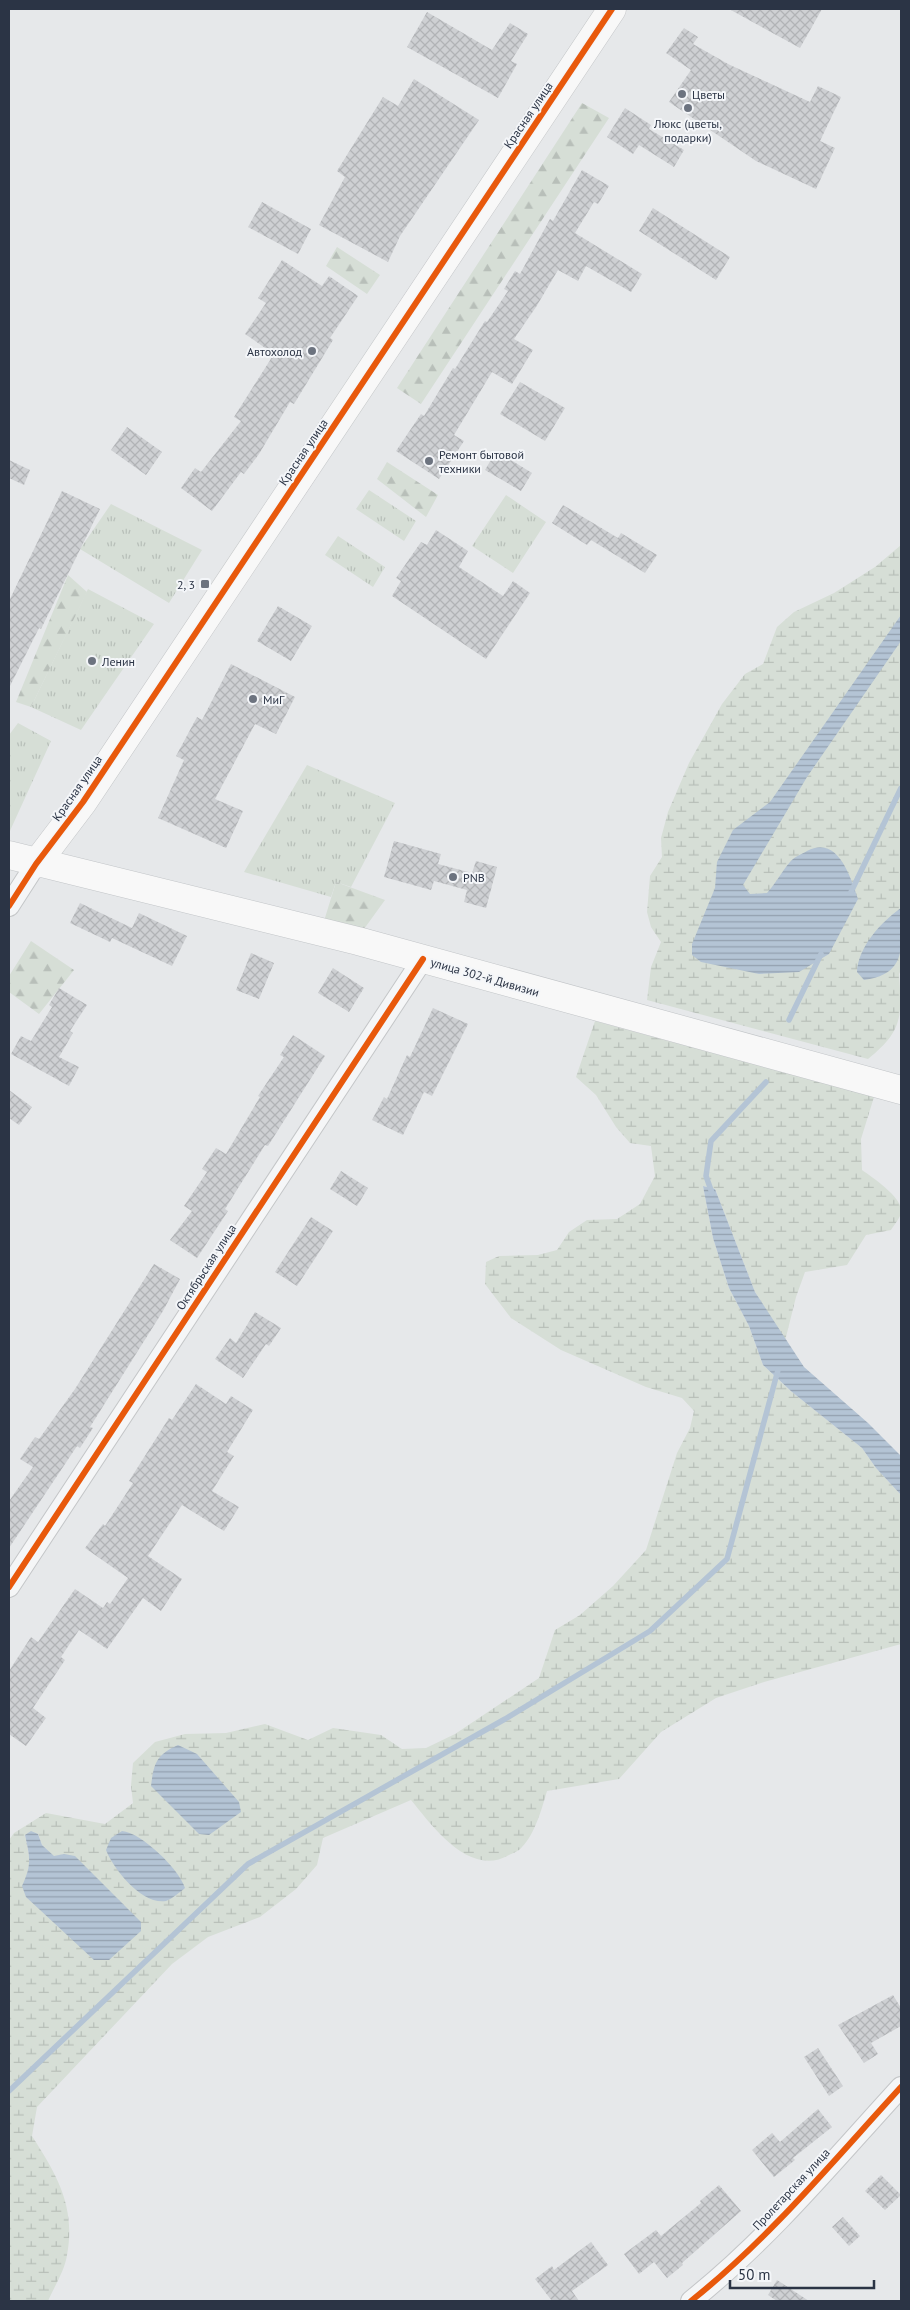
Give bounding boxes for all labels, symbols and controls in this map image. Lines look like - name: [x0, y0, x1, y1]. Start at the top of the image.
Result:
- street label: Красная улица: [500, 79, 556, 151]
- place label: Цветы: [692, 87, 725, 102]
- marker: Цветы: [676, 88, 688, 100]
- marker: Люкс (цветы, подарки): [682, 102, 694, 114]
- place label: Люкс (цветы, подарки): [653, 116, 722, 145]
- place label: Автохолод: [247, 344, 302, 359]
- marker: Автохолод: [306, 345, 318, 357]
- street label: Красная улица: [275, 416, 331, 488]
- place label: Ремонт бытовой техники: [439, 447, 524, 476]
- marker: Ремонт бытовой техники: [423, 455, 435, 467]
- place label: 2, 3: [177, 577, 195, 592]
- marker: 2, 3: [199, 578, 211, 590]
- place label: Ленин: [101, 654, 135, 669]
- marker: Ленин: [86, 655, 98, 667]
- place label: МиГ: [263, 692, 285, 707]
- marker: МиГ: [247, 693, 259, 705]
- street label: Красная улица: [49, 752, 105, 824]
- place label: PNB: [463, 870, 485, 885]
- marker: PNB: [447, 871, 459, 883]
- street label: улица 302-й Дивизии: [429, 954, 541, 1000]
- street label: Октябрьская улица: [173, 1221, 239, 1313]
- street label: Пролетарская улица: [749, 2145, 833, 2233]
- scale bar: [730, 2258, 874, 2290]
- text: 50 m: [738, 2265, 771, 2284]

